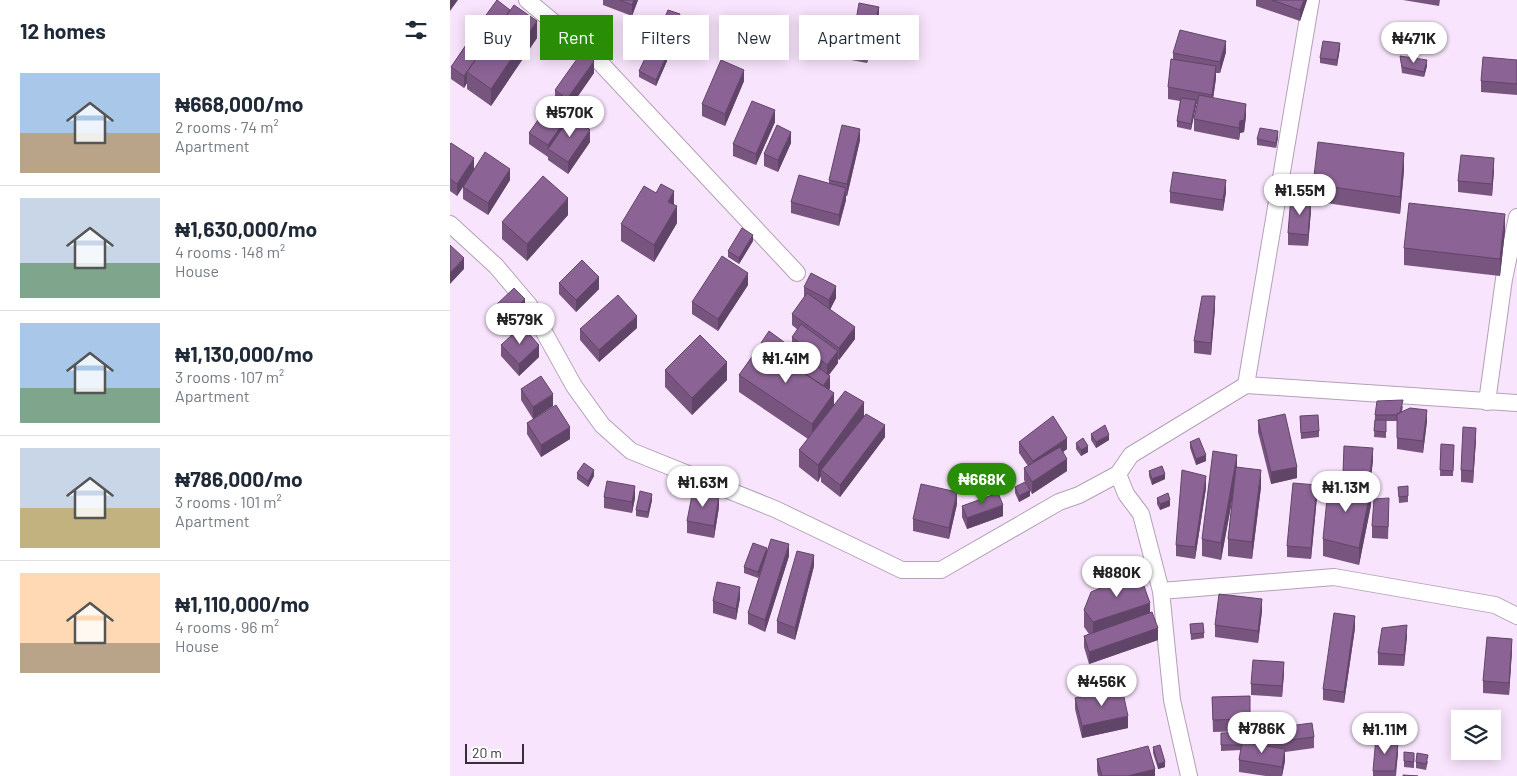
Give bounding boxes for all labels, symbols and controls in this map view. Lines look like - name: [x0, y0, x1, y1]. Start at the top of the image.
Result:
- chip: Buy: [465, 15, 530, 60]
- chip: Rent: [540, 15, 613, 60]
- chip: Filters: [623, 15, 709, 60]
- chip: New: [719, 15, 789, 60]
- chip: Apartment: [799, 15, 919, 60]
- icon: filters: [402, 16, 430, 44]
- text: 12 homes: [20, 18, 106, 43]
- pin: ₦471K: [1379, 22, 1449, 64]
- text: ₦471K: [1392, 28, 1436, 47]
- text: ₦668,000/mo: [175, 91, 304, 116]
- icon: home: [60, 93, 120, 153]
- pin: ₦570K: [535, 96, 605, 138]
- text: ₦570K: [546, 102, 594, 121]
- text: 2 rooms · 74 m²: [175, 117, 279, 136]
- text: Apartment: [175, 136, 250, 155]
- pin: ₦1.55M: [1259, 174, 1341, 216]
- text: ₦1.55M: [1275, 180, 1325, 199]
- text: ₦1,630,000/mo: [175, 216, 317, 241]
- icon: home: [60, 218, 120, 278]
- text: 4 rooms · 148 m²: [175, 242, 285, 261]
- text: House: [175, 261, 219, 280]
- pin: ₦579K: [485, 302, 555, 345]
- text: ₦579K: [497, 309, 543, 328]
- text: ₦1,130,000/mo: [175, 341, 313, 366]
- pin: ₦1.41M: [745, 342, 827, 384]
- icon: home: [60, 343, 120, 403]
- text: ₦1.41M: [763, 348, 809, 367]
- text: 3 rooms · 107 m²: [175, 367, 284, 386]
- text: Apartment: [175, 386, 250, 405]
- pin: ₦668K: [947, 462, 1017, 505]
- text: ₦786,000/mo: [175, 466, 303, 491]
- pin: ₦1.63M: [662, 466, 744, 508]
- icon: home: [60, 468, 120, 528]
- text: ₦668K: [958, 469, 1006, 488]
- pin: ₦1.13M: [1305, 470, 1387, 513]
- text: ₦1.63M: [678, 472, 728, 491]
- text: ₦1.13M: [1322, 477, 1370, 496]
- text: 3 rooms · 101 m²: [175, 492, 282, 511]
- text: Apartment: [175, 511, 250, 530]
- pin: ₦880K: [1082, 556, 1152, 598]
- text: ₦880K: [1093, 562, 1141, 581]
- text: ₦1,110,000/mo: [175, 591, 310, 616]
- icon: home: [60, 593, 120, 653]
- text: 4 rooms · 96 m²: [175, 617, 279, 636]
- text: House: [175, 636, 219, 655]
- pin: ₦456K: [1067, 664, 1137, 707]
- text: ₦456K: [1078, 671, 1126, 690]
- map controls: [1451, 710, 1501, 760]
- button: layers: [1451, 710, 1501, 760]
- pin: ₦786K: [1227, 712, 1297, 754]
- pin: ₦1.11M: [1344, 712, 1426, 755]
- text: ₦786K: [1239, 718, 1285, 737]
- text: ₦1.11M: [1363, 719, 1407, 738]
- scale bar: [465, 741, 524, 764]
- text: 20 m: [472, 744, 502, 761]

